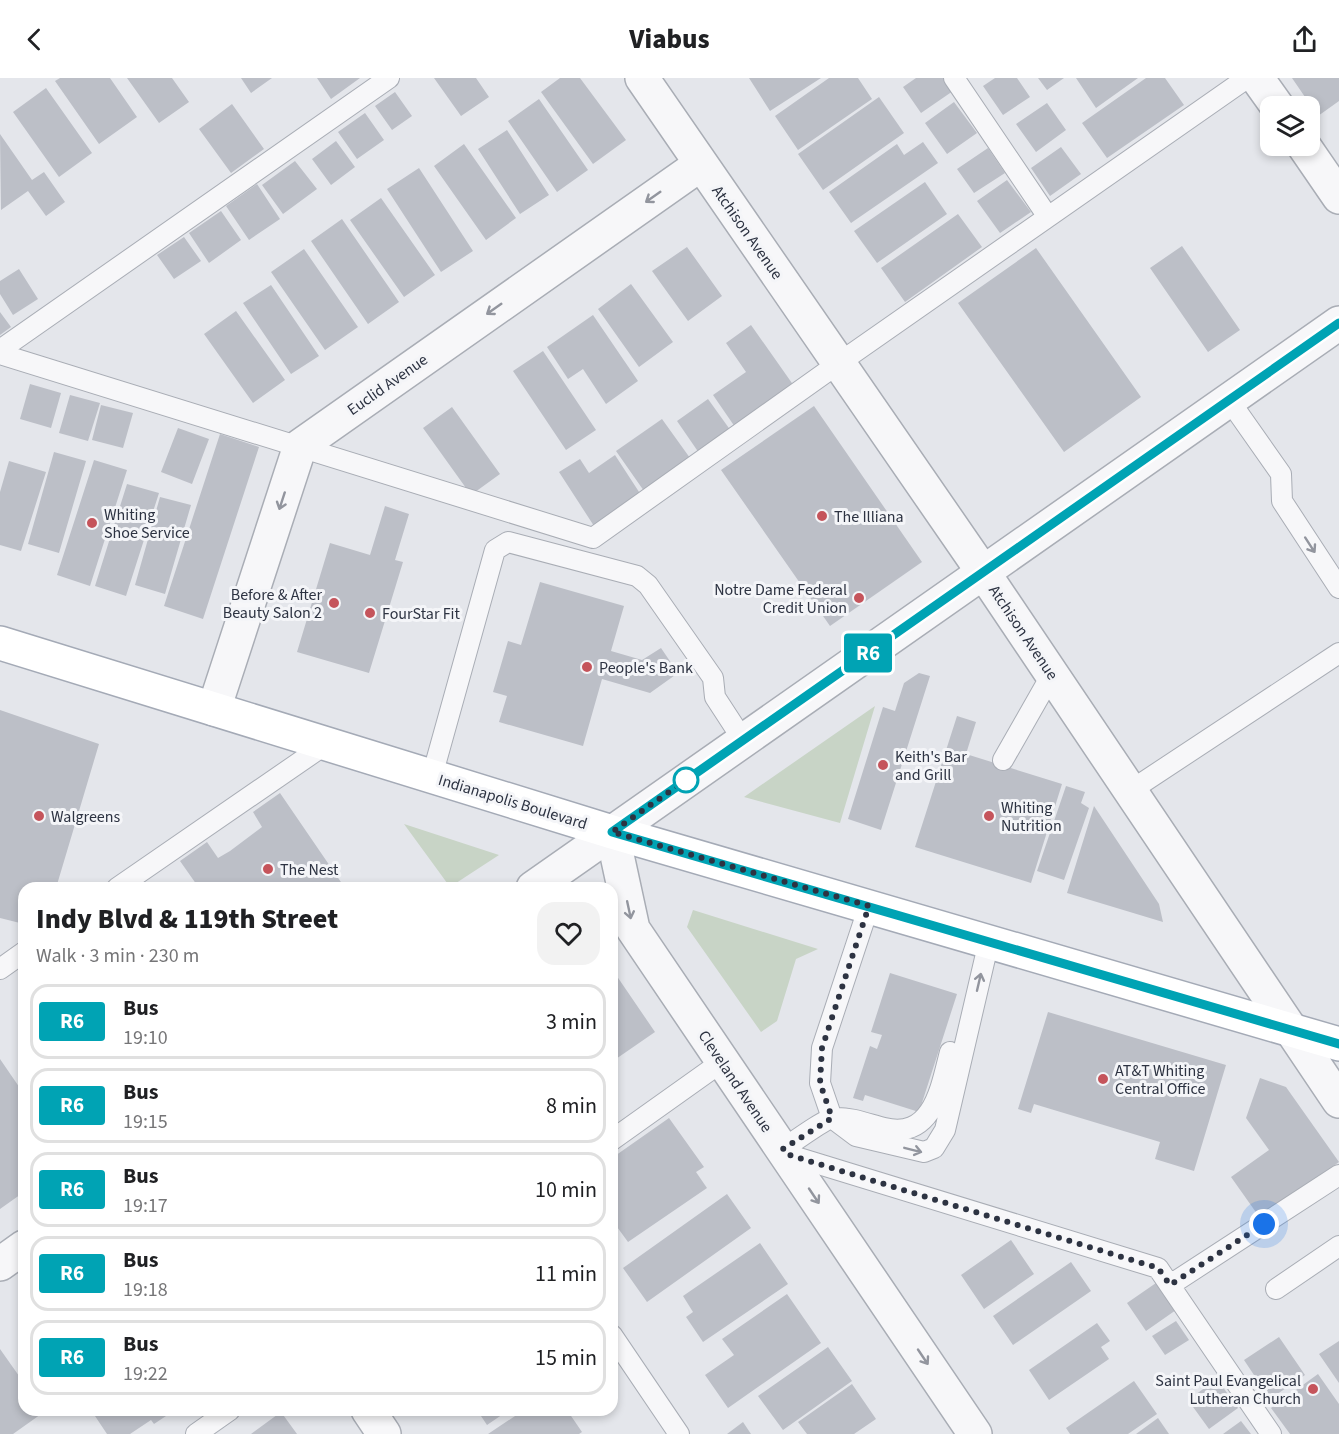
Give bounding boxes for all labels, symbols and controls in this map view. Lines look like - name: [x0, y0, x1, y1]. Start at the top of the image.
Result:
- text: Viabus: [629, 20, 710, 59]
- icon: back: [18, 23, 51, 56]
- icon: share: [1288, 23, 1321, 56]
- map controls: [1260, 96, 1320, 156]
- button: layers: [1260, 96, 1320, 156]
- street label: Atchison Avenue: [707, 181, 788, 284]
- one-way arrow: [646, 191, 662, 203]
- one-way arrow: [486, 303, 502, 315]
- street label: Euclid Avenue: [343, 349, 432, 421]
- one-way arrow: [275, 491, 286, 510]
- place label: Whiting Shoe Service: [104, 504, 190, 544]
- place label: The Illiana: [834, 506, 904, 528]
- marker: The Illiana: [815, 509, 829, 523]
- marker: Whiting Shoe Service: [85, 516, 99, 530]
- one-way arrow: [1304, 536, 1317, 553]
- place label: Notre Dame Federal Credit Union: [714, 579, 847, 619]
- street label: Atchison Avenue: [983, 581, 1063, 684]
- place label: Before & After Beauty Salon 2: [223, 584, 322, 624]
- marker: Notre Dame Federal Credit Union: [852, 591, 866, 605]
- marker: Before & After Beauty Salon 2: [327, 596, 341, 610]
- place label: FourStar Fit: [382, 603, 461, 625]
- marker: FourStar Fit: [363, 606, 377, 620]
- line badge: R6: [841, 634, 895, 672]
- text: R6: [856, 638, 880, 668]
- place label: People's Bank: [599, 657, 693, 679]
- marker: People's Bank: [580, 660, 594, 674]
- place label: Keith's Bar and Grill: [895, 746, 967, 786]
- marker: Keith's Bar and Grill: [876, 758, 890, 772]
- unlabelled marker: [673, 767, 699, 793]
- street label: Indianapolis Boulevard: [436, 769, 590, 835]
- place label: Whiting Nutrition: [1001, 797, 1062, 837]
- place label: Walgreens: [51, 806, 121, 828]
- marker: Walgreens: [32, 809, 46, 823]
- marker: Whiting Nutrition: [982, 809, 996, 823]
- place label: The Nest: [280, 859, 339, 881]
- marker: The Nest: [261, 862, 275, 876]
- text: Indy Blvd & 119th Street: [36, 899, 338, 939]
- one-way arrow: [624, 899, 635, 919]
- button: heart: [537, 902, 600, 965]
- text: Walk · 3 min · 230 m: [36, 942, 199, 970]
- one-way arrow: [974, 973, 986, 992]
- text: Bus: [123, 992, 159, 1024]
- text: R6: [60, 1006, 84, 1036]
- text: 3 min: [546, 1006, 597, 1038]
- text: 19:10: [123, 1024, 168, 1052]
- street label: Cleveland Avenue: [693, 1026, 778, 1137]
- place label: AT&T Whiting Central Office: [1115, 1060, 1205, 1100]
- marker: AT&T Whiting Central Office: [1096, 1072, 1110, 1086]
- text: Bus: [123, 1076, 159, 1108]
- text: R6: [60, 1090, 84, 1120]
- text: 8 min: [546, 1090, 597, 1122]
- text: 19:15: [123, 1108, 168, 1136]
- one-way arrow: [904, 1144, 923, 1156]
- text: Bus: [123, 1160, 159, 1192]
- text: R6: [60, 1174, 84, 1204]
- text: 10 min: [535, 1174, 597, 1206]
- one-way arrow: [808, 1187, 820, 1203]
- text: 19:17: [123, 1192, 168, 1220]
- your location: [1249, 1209, 1279, 1239]
- text: Bus: [123, 1244, 159, 1276]
- text: R6: [60, 1258, 84, 1288]
- text: 11 min: [535, 1258, 597, 1290]
- text: 19:18: [123, 1276, 168, 1304]
- text: Bus: [123, 1328, 159, 1360]
- text: R6: [60, 1342, 84, 1372]
- text: 15 min: [535, 1342, 597, 1374]
- one-way arrow: [917, 1349, 930, 1366]
- text: 19:22: [123, 1360, 168, 1388]
- place label: Saint Paul Evangelical Lutheran Church: [1155, 1370, 1301, 1410]
- marker: Saint Paul Evangelical Lutheran Church: [1306, 1382, 1320, 1396]

